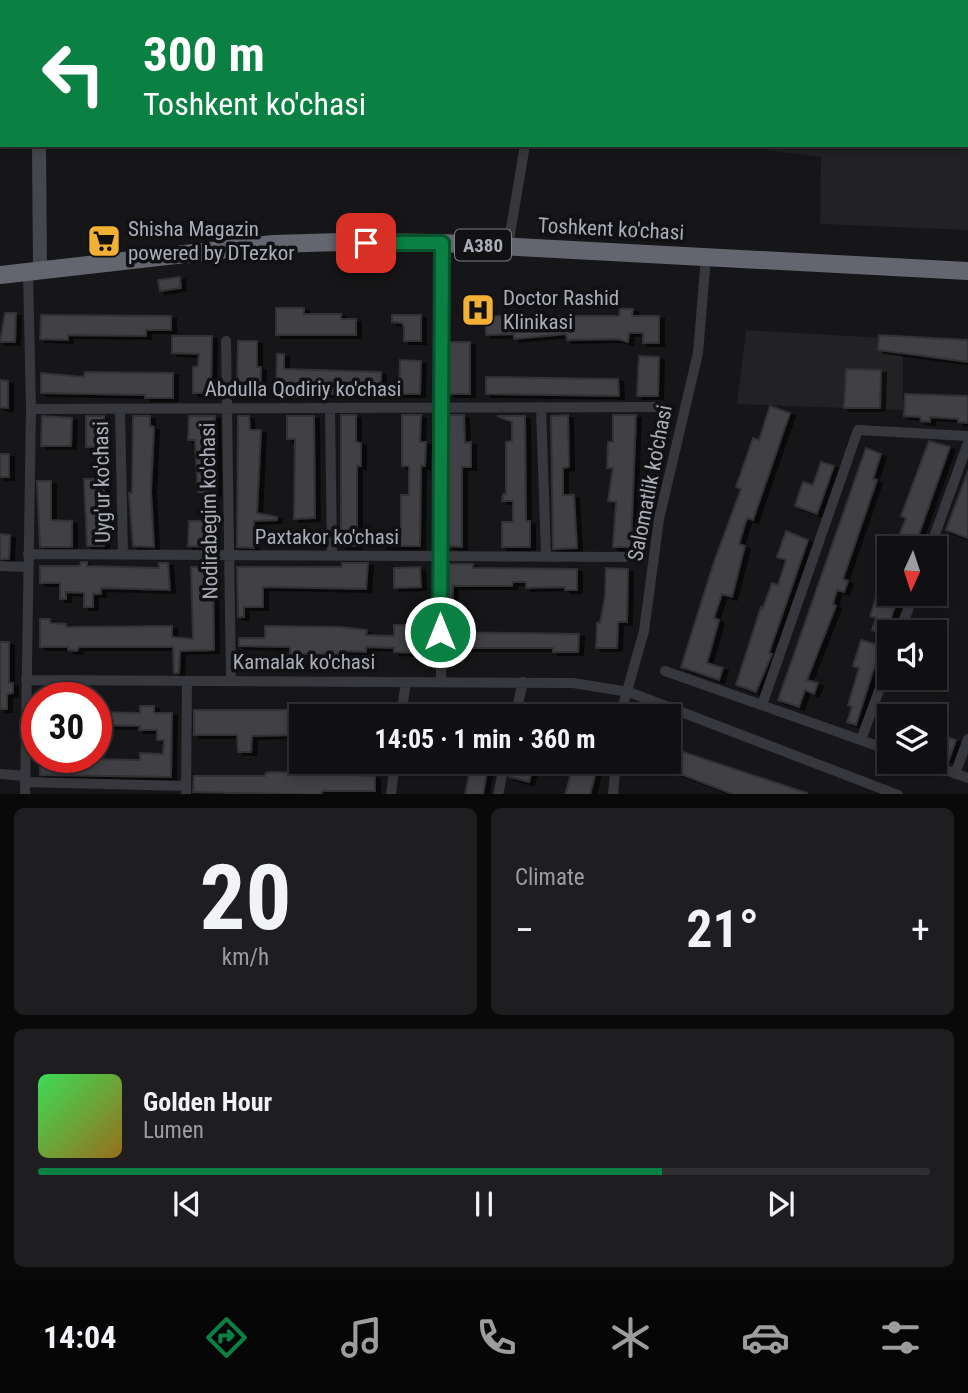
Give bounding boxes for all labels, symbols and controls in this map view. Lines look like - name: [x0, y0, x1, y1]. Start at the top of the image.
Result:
- text: 300 m: [143, 26, 265, 83]
- icon: left: [28, 28, 119, 119]
- text: Toshkent ko'chasi: [143, 85, 366, 123]
- pin: [336, 213, 396, 273]
- street label: Toshkent ko'chasi: [537, 213, 685, 245]
- place label: Shisha Magazin powered by DTezkor: [128, 217, 295, 265]
- supermarket icon: Shisha Magazin powered by DTezkor: [85, 222, 123, 260]
- icon: arrive: [347, 224, 385, 262]
- road number: A380: [455, 230, 511, 260]
- place label: Doctor Rashid Klinikasi: [503, 286, 619, 334]
- hospital icon: Doctor Rashid Klinikasi: [459, 291, 497, 329]
- street label: Abdulla Qodiriy ko'chasi: [205, 377, 401, 401]
- street label: Salomatlik ko'chasi: [623, 403, 677, 563]
- street label: Uyg'ur ko'chasi: [89, 421, 115, 543]
- street label: Nodirabegim ko'chasi: [195, 422, 223, 600]
- street label: Paxtakor ko'chasi: [255, 525, 399, 549]
- north arrow: [877, 536, 947, 606]
- map controls: [877, 536, 947, 774]
- position arrow: [403, 595, 477, 669]
- button: sound: [877, 620, 947, 690]
- street label: Kamalak ko'chasi: [233, 650, 375, 674]
- speed limit sign: 30: [21, 682, 112, 773]
- button: layers: [877, 704, 947, 774]
- text: 14:05 · 1 min · 360 m: [375, 724, 595, 754]
- text: 20: [200, 845, 291, 951]
- text: Climate: [515, 864, 585, 891]
- text: 21°: [686, 899, 759, 960]
- text: −: [515, 908, 534, 952]
- text: +: [911, 908, 930, 952]
- text: km/h: [222, 944, 269, 971]
- text: Golden Hour: [143, 1087, 272, 1117]
- text: Lumen: [143, 1117, 204, 1144]
- icon: previous: [168, 1185, 206, 1223]
- icon: pause: [465, 1185, 503, 1223]
- icon: next: [762, 1185, 800, 1223]
- icon: directions: [202, 1313, 251, 1362]
- icon: music: [337, 1313, 386, 1362]
- icon: phone: [472, 1313, 521, 1362]
- icon: climate: [606, 1313, 655, 1362]
- icon: car: [741, 1313, 790, 1362]
- icon: filters: [876, 1313, 925, 1362]
- text: 14:04: [43, 1318, 116, 1356]

